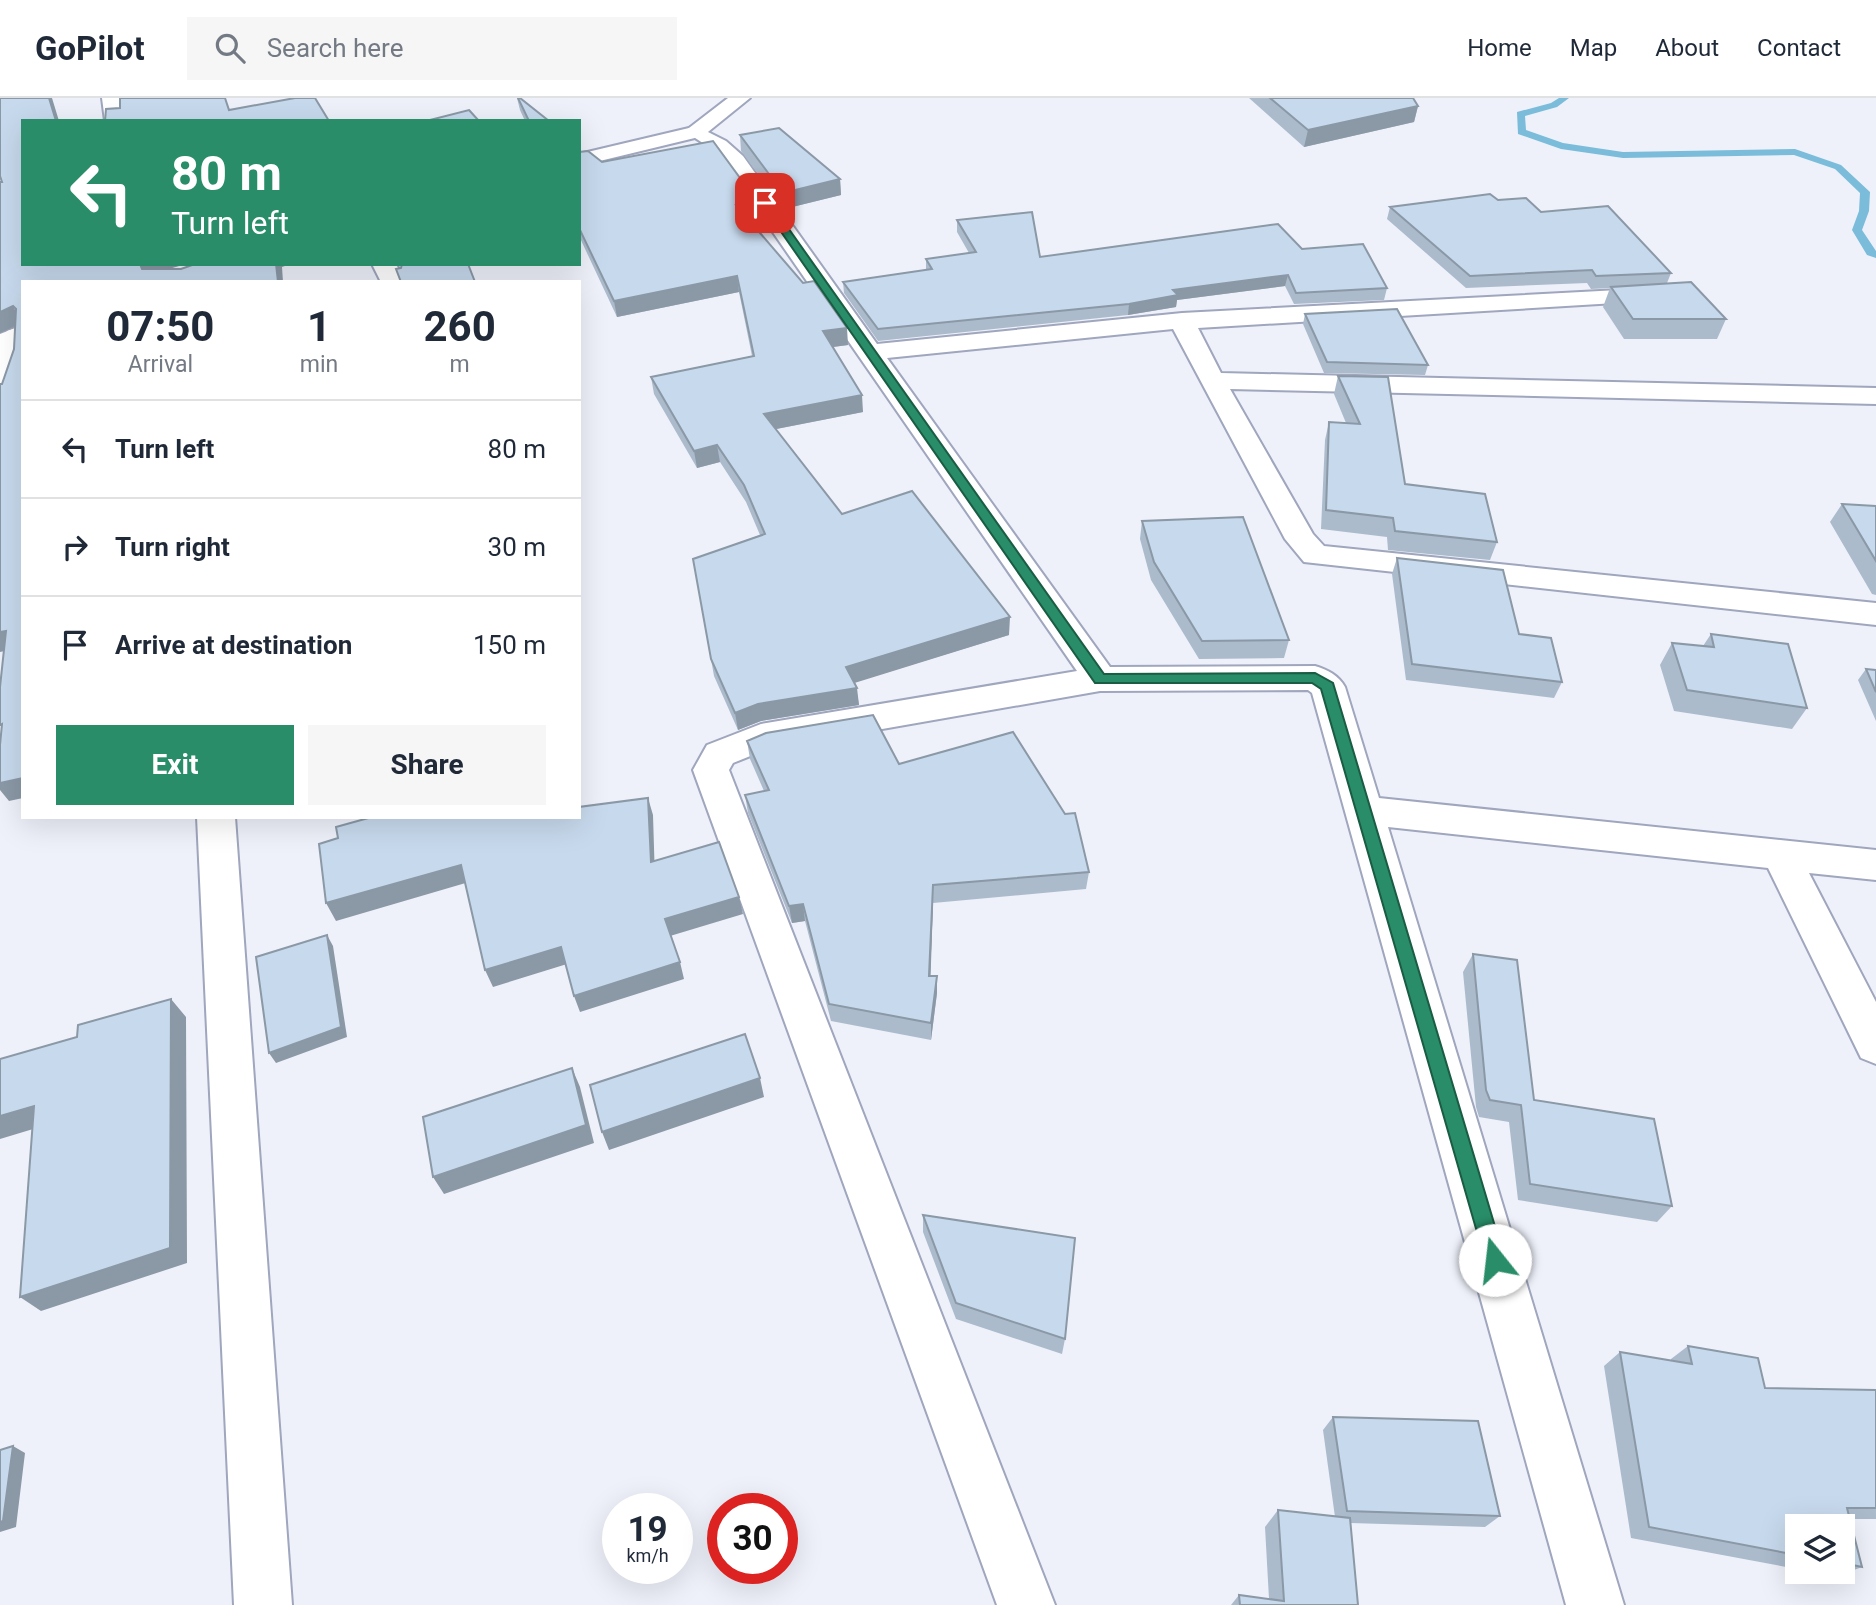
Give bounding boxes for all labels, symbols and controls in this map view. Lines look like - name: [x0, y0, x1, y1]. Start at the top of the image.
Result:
- search box: [187, 17, 677, 80]
- text: GoPilot: [35, 29, 145, 68]
- icon: search: [211, 29, 249, 67]
- text: Search here: [267, 33, 403, 63]
- text: Home: [1467, 34, 1532, 62]
- text: Map: [1570, 34, 1617, 62]
- text: About: [1655, 34, 1719, 62]
- text: Contact: [1757, 34, 1841, 62]
- text: 80 m: [171, 145, 282, 202]
- icon: left: [56, 147, 147, 238]
- pin: [735, 173, 795, 233]
- icon: arrive: [746, 184, 784, 222]
- text: Turn left: [171, 204, 289, 242]
- text: 07:50: [106, 302, 214, 351]
- text: 1: [307, 302, 331, 351]
- text: 260: [423, 302, 496, 351]
- text: Arrival: [128, 351, 193, 378]
- text: min: [300, 351, 338, 378]
- text: m: [450, 351, 470, 378]
- icon: left: [56, 430, 94, 468]
- text: Turn left: [115, 434, 214, 464]
- text: 80 m: [488, 434, 546, 464]
- icon: right: [56, 528, 94, 566]
- text: Turn right: [115, 532, 230, 562]
- text: 30 m: [488, 532, 546, 562]
- icon: arrive: [56, 626, 94, 664]
- text: Arrive at destination: [115, 630, 352, 660]
- text: 150 m: [473, 630, 546, 660]
- button: Exit: [56, 725, 294, 805]
- button: Share: [308, 725, 546, 805]
- position arrow: [1458, 1223, 1532, 1297]
- speed limit sign: 30: [707, 1493, 798, 1584]
- text: 19: [627, 1509, 668, 1550]
- map controls: [1785, 1514, 1855, 1584]
- button: layers: [1785, 1514, 1855, 1584]
- text: km/h: [626, 1545, 669, 1566]

